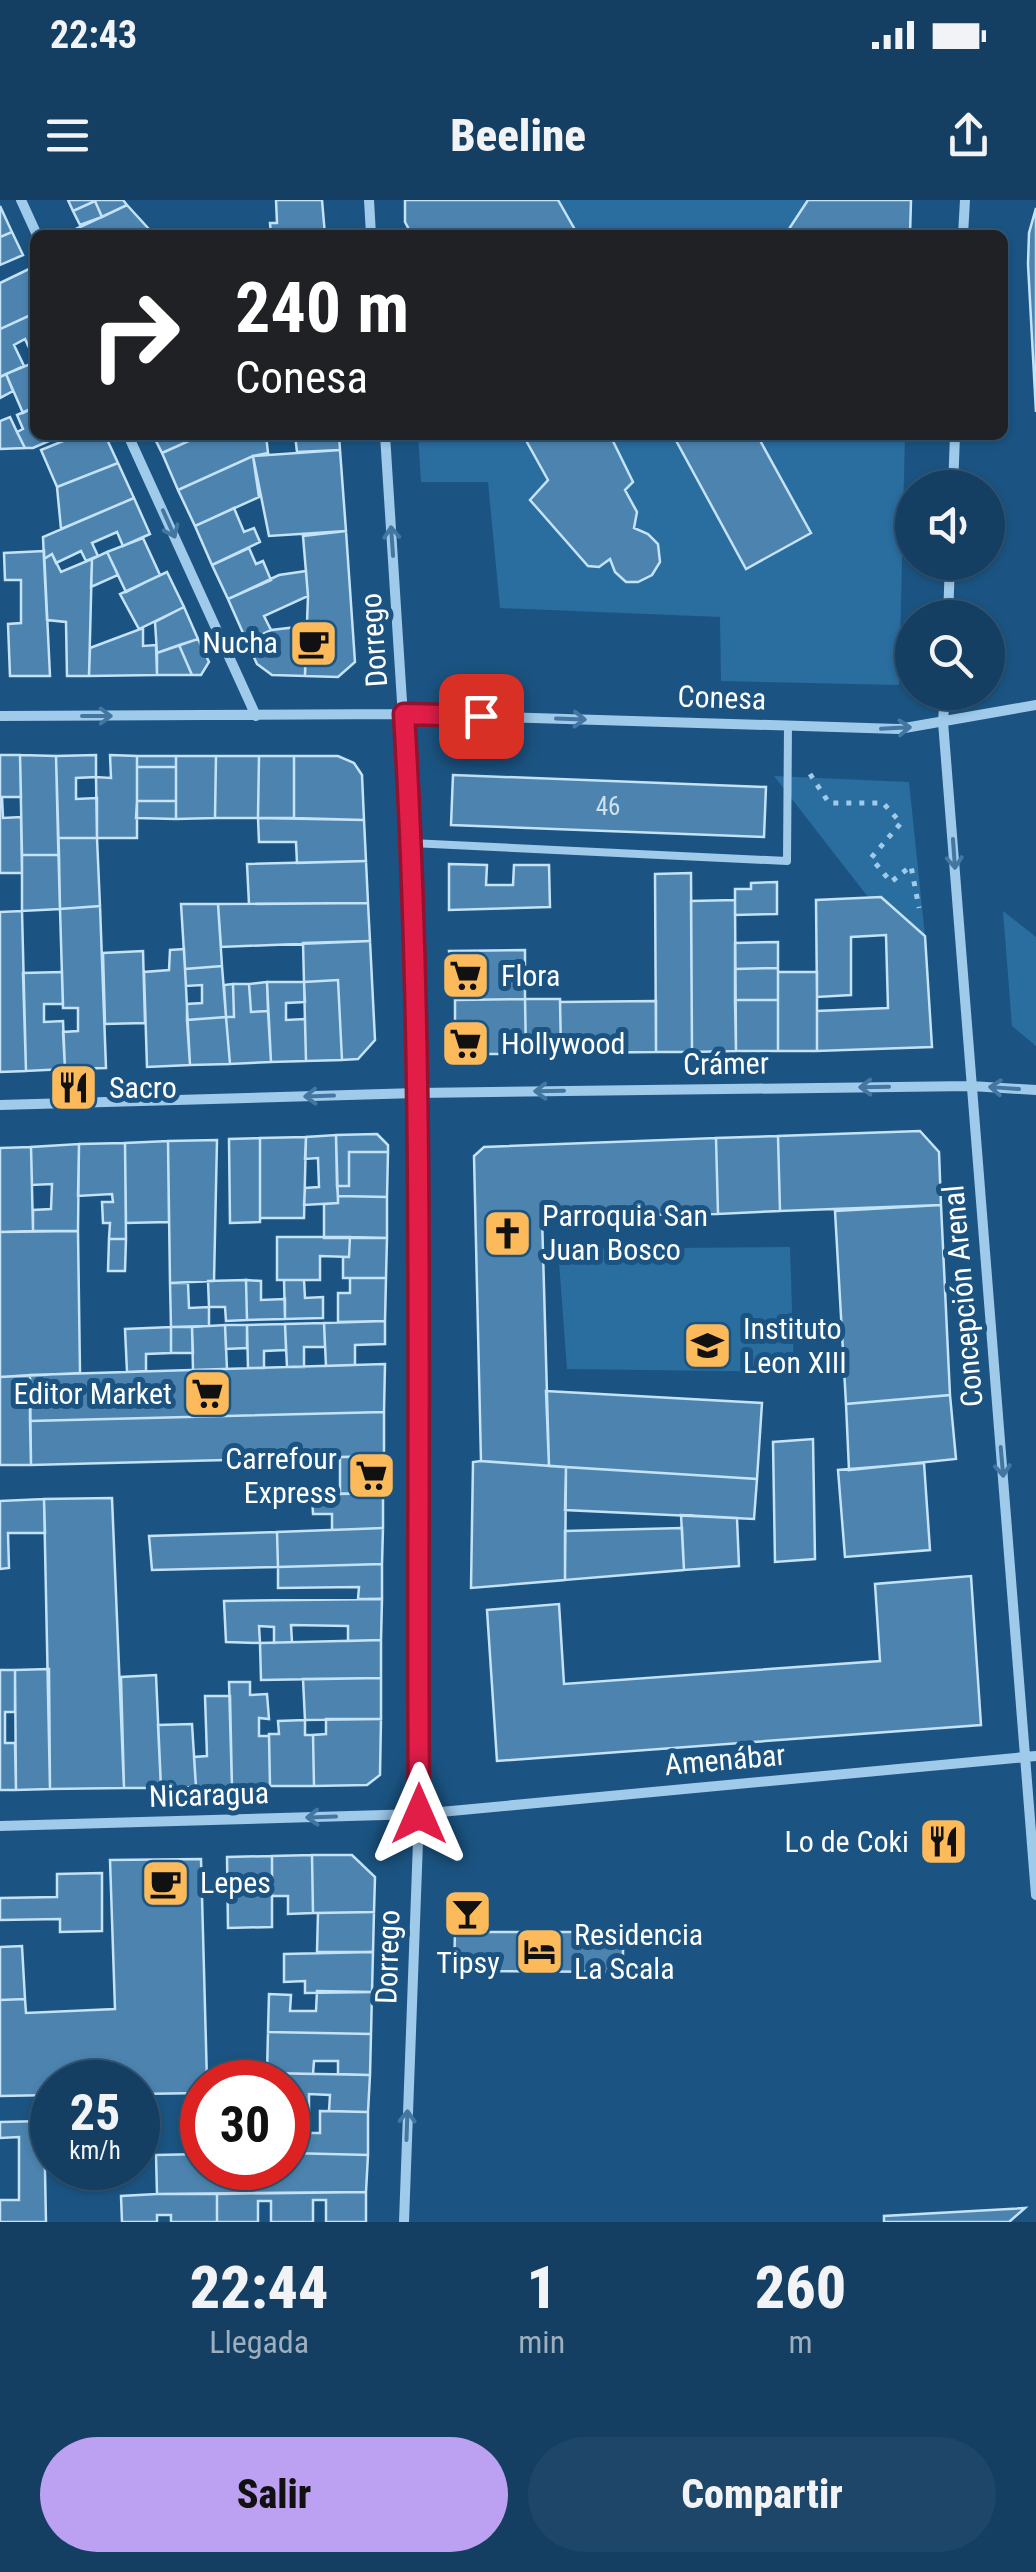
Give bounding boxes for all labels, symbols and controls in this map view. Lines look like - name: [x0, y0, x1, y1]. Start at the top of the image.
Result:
- text: 22:43: [50, 13, 137, 57]
- icon: menu: [40, 108, 95, 163]
- icon: share: [941, 108, 996, 163]
- text: Beeline: [450, 109, 586, 162]
- text: 240 m: [235, 267, 409, 349]
- icon: right: [70, 270, 200, 400]
- text: Conesa: [235, 351, 368, 404]
- map controls: [895, 470, 1005, 710]
- button: sound: [895, 470, 1005, 580]
- one-way arrow: [160, 508, 179, 538]
- one-way arrow: [382, 526, 401, 558]
- street label: Dorrego: [353, 592, 394, 688]
- button: search: [895, 600, 1005, 710]
- cafe icon: Nucha: [287, 617, 339, 669]
- place label: Nucha: [202, 625, 278, 660]
- pin: [439, 674, 524, 759]
- street label: Conesa: [677, 678, 767, 717]
- icon: arrive: [454, 689, 509, 744]
- one-way arrow: [80, 706, 113, 726]
- one-way arrow: [555, 709, 587, 728]
- one-way arrow: [879, 718, 912, 737]
- house number: 46: [596, 792, 620, 821]
- one-way arrow: [944, 838, 963, 870]
- supermarket icon: Flora: [440, 950, 492, 1002]
- place label: Flora: [501, 958, 560, 993]
- supermarket icon: Hollywood: [440, 1018, 492, 1070]
- place label: Hollywood: [501, 1026, 625, 1061]
- street label: Crámer: [683, 1045, 769, 1082]
- restaurant icon: Sacro: [48, 1062, 100, 1114]
- place label: Sacro: [109, 1070, 177, 1105]
- one-way arrow: [858, 1078, 890, 1096]
- one-way arrow: [988, 1078, 1020, 1097]
- one-way arrow: [533, 1082, 565, 1101]
- one-way arrow: [304, 1087, 336, 1106]
- street label: Concepción Arenal: [935, 1184, 990, 1408]
- place label: Parroquia San Juan Bosco: [542, 1198, 708, 1267]
- church icon: Parroquia San Juan Bosco: [481, 1207, 533, 1259]
- place label: Instituto Leon XIII: [743, 1311, 847, 1380]
- school or university icon: Instituto Leon XIII: [682, 1320, 734, 1372]
- supermarket icon: Editor Market: [181, 1368, 233, 1420]
- place label: Editor Market: [14, 1376, 172, 1411]
- place label: Carrefour Express: [225, 1441, 337, 1510]
- one-way arrow: [992, 1445, 1011, 1477]
- supermarket icon: Carrefour Express: [346, 1450, 398, 1502]
- street label: Amenábar: [663, 1737, 787, 1782]
- position arrow: [367, 1762, 471, 1866]
- street label: Nicaragua: [148, 1775, 270, 1814]
- one-way arrow: [306, 1808, 338, 1826]
- restaurant icon: Lo de Coki: [918, 1816, 970, 1868]
- place label: Lo de Coki: [784, 1824, 909, 1859]
- cafe icon: Lepes: [139, 1857, 191, 1909]
- place label: Lepes: [200, 1865, 271, 1900]
- bar icon: Tipsy: [442, 1888, 494, 1940]
- street label: Dorrego: [368, 1909, 407, 2005]
- place label: Residencia La Scala: [574, 1917, 703, 1986]
- hotel icon: Residencia La Scala: [513, 1926, 565, 1978]
- place label: Tipsy: [436, 1945, 500, 1980]
- speed limit sign: 30: [180, 2060, 310, 2190]
- text: 25: [70, 2084, 120, 2142]
- one-way arrow: [398, 2109, 417, 2141]
- text: km/h: [69, 2136, 121, 2165]
- text: 22:44: [190, 2252, 329, 2323]
- text: 1: [526, 2252, 557, 2323]
- text: 260: [755, 2252, 846, 2323]
- text: Llegada: [209, 2323, 309, 2361]
- text: min: [518, 2323, 565, 2361]
- text: m: [789, 2323, 813, 2361]
- button: Salir: [40, 2437, 508, 2552]
- button: Compartir: [528, 2437, 996, 2552]

